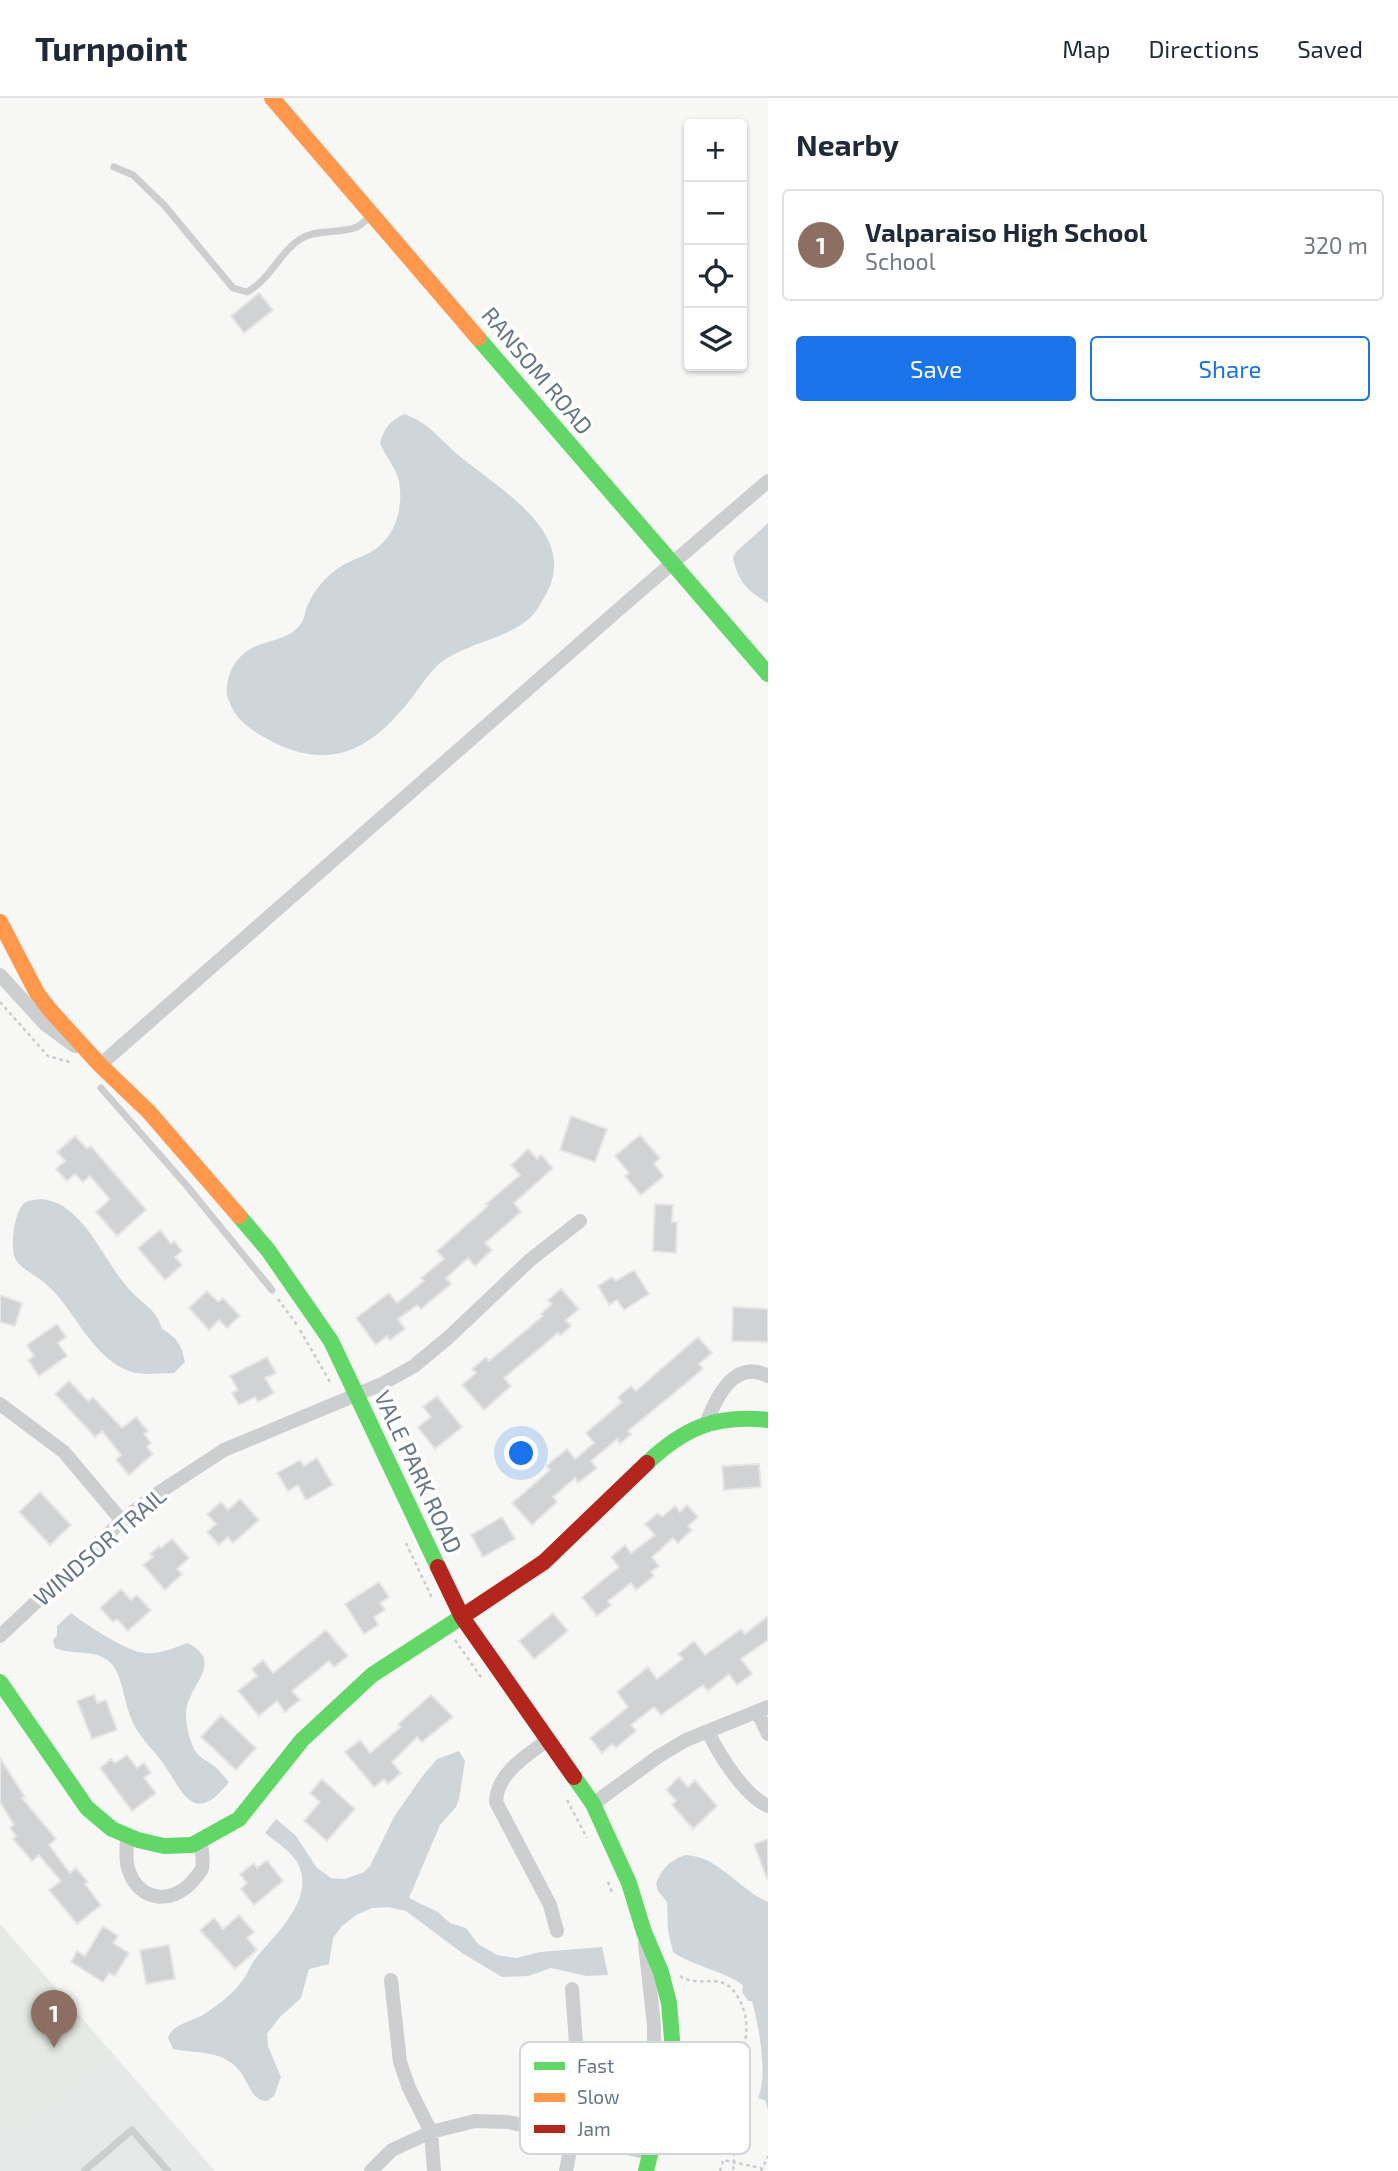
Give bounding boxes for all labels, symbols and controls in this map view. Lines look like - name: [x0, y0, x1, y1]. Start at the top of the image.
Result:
- text: Turnpoint: [35, 28, 188, 68]
- text: Map: [1062, 34, 1110, 63]
- text: Directions: [1148, 34, 1259, 63]
- text: Saved: [1297, 34, 1363, 63]
- map controls: [684, 119, 747, 371]
- button: +: [684, 119, 747, 182]
- text: Nearby: [796, 126, 899, 162]
- button: −: [684, 182, 747, 245]
- text: Valparaiso High School: [865, 216, 1147, 247]
- text: 1: [816, 231, 826, 259]
- text: 320 m: [1303, 231, 1368, 259]
- button: locate: [684, 245, 747, 308]
- text: School: [865, 247, 935, 275]
- street label: RANSOM ROAD: [476, 301, 599, 440]
- button: layers: [684, 308, 747, 371]
- button: Save: [796, 336, 1076, 401]
- button: Share: [1090, 336, 1370, 401]
- street label: VALE PARK ROAD: [369, 1386, 469, 1557]
- your location: [504, 1436, 538, 1470]
- street label: WINDSOR TRAIL: [27, 1481, 171, 1611]
- pin: 1: [31, 1990, 77, 2048]
- legend: [520, 2042, 750, 2154]
- text: Fast: [577, 2054, 614, 2077]
- text: Slow: [577, 2085, 620, 2108]
- text: Jam: [577, 2117, 611, 2140]

